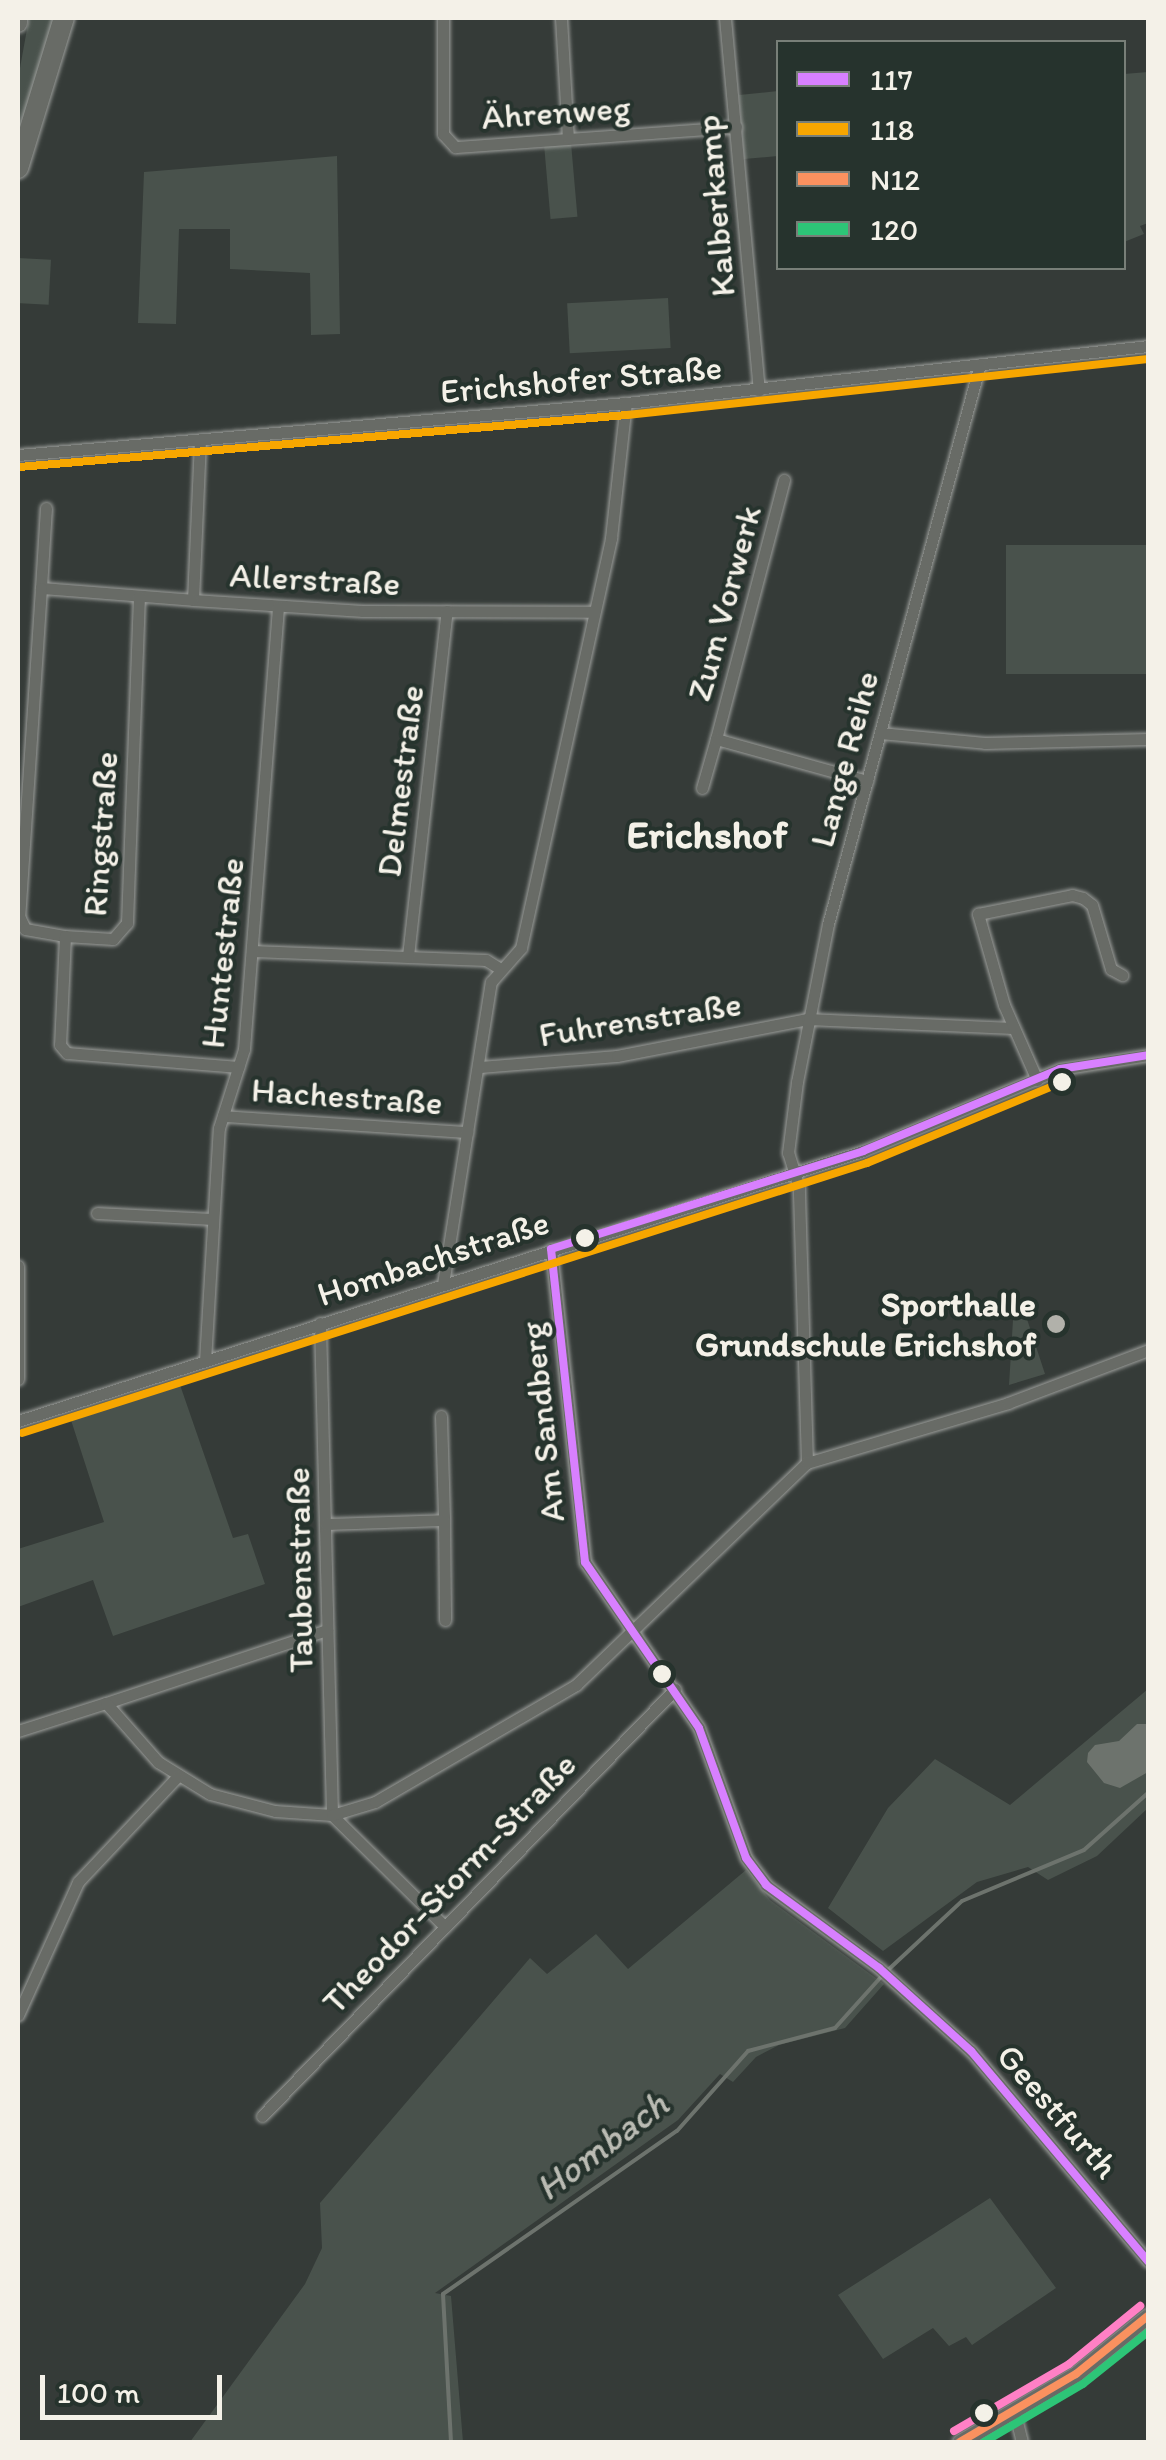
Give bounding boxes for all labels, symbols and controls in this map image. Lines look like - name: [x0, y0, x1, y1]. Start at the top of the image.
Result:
- legend: [776, 40, 1126, 270]
- text: 117: [870, 61, 913, 98]
- street label: Ährenweg: [480, 86, 632, 138]
- text: 118: [870, 111, 914, 148]
- street label: Kalberkamp: [686, 113, 744, 299]
- text: N12: [870, 161, 920, 198]
- text: 120: [870, 211, 918, 248]
- street label: Erichshofer Straße: [439, 346, 723, 412]
- street label: Zum Vorwerk: [678, 501, 770, 705]
- street label: Allerstraße: [229, 554, 401, 604]
- street label: Lange Reihe: [800, 667, 888, 851]
- street label: Delmestraße: [367, 683, 433, 879]
- street label: Ringstraße: [73, 750, 127, 918]
- district label: Erichshof: [626, 810, 788, 858]
- street label: Huntestraße: [191, 856, 253, 1050]
- street label: Fuhrenstraße: [536, 982, 744, 1056]
- street label: Hachestraße: [250, 1068, 444, 1124]
- unlabelled marker: [1052, 1072, 1072, 1092]
- street label: Hombachstraße: [312, 1201, 554, 1315]
- unlabelled marker: [575, 1228, 595, 1248]
- place label: Sporthalle Grundschule Erichshof: [696, 1283, 1036, 1365]
- marker: Sporthalle Grundschule Erichshof: [1045, 1313, 1067, 1335]
- street label: Am Sandberg: [511, 1319, 573, 1525]
- street label: Taubenstraße: [276, 1467, 322, 1673]
- unlabelled marker: [652, 1664, 672, 1684]
- street label: Theodor-Storm-Straße: [313, 1744, 585, 2022]
- street label: Geestfurth: [988, 2035, 1128, 2187]
- water label: Hombach: [527, 2081, 677, 2211]
- scale bar: [45, 2355, 228, 2417]
- text: 100 m: [57, 2374, 140, 2411]
- unlabelled marker: [974, 2403, 994, 2423]

